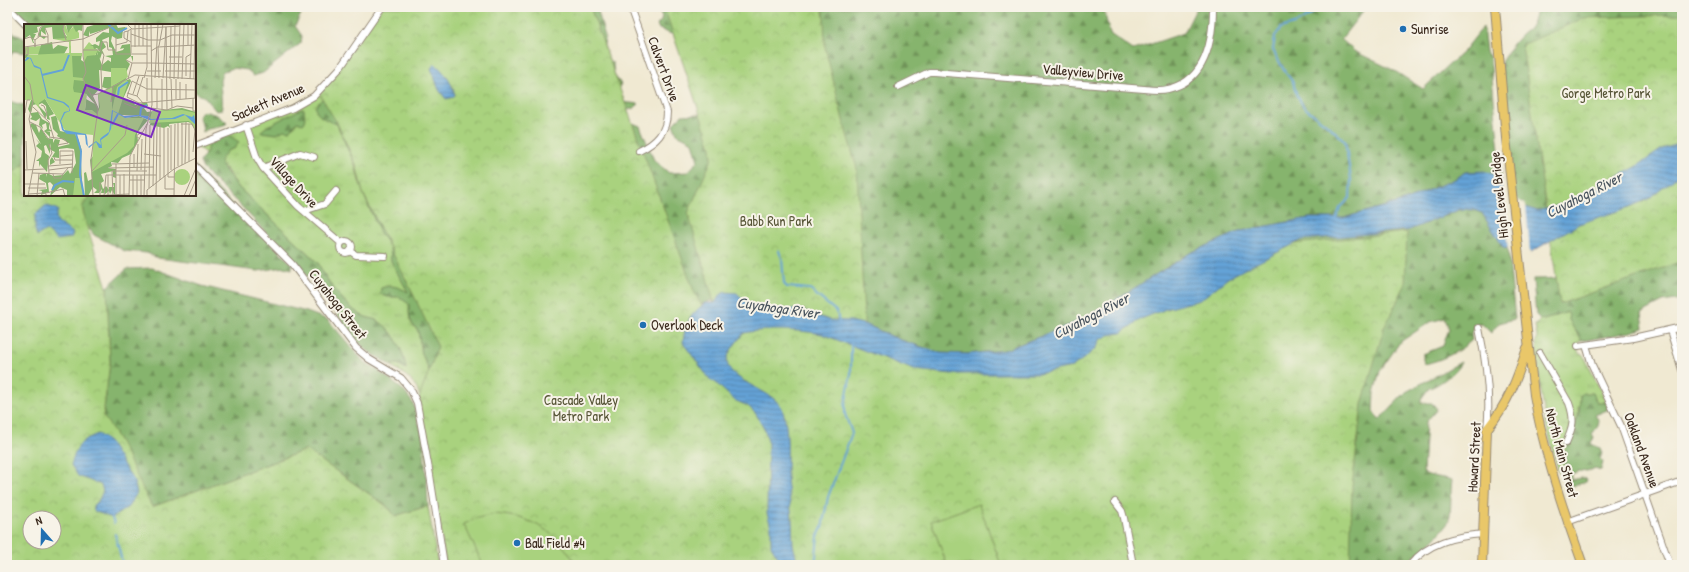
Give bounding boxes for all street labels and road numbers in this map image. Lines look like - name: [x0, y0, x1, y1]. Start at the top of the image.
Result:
- street label: Calvert Drive: [644, 34, 685, 104]
- street label: Valleyview Drive: [1042, 58, 1125, 86]
- street label: Sackett Avenue: [229, 78, 307, 125]
- street label: High Level Bridge: [1484, 150, 1513, 239]
- street label: Village Drive: [265, 152, 323, 212]
- street label: Cuyahoga Street: [304, 265, 372, 343]
- street label: North Main Street: [1541, 406, 1584, 500]
- street label: Oakland Avenue: [1620, 410, 1665, 491]
- street label: Howard Street: [1462, 421, 1485, 493]

